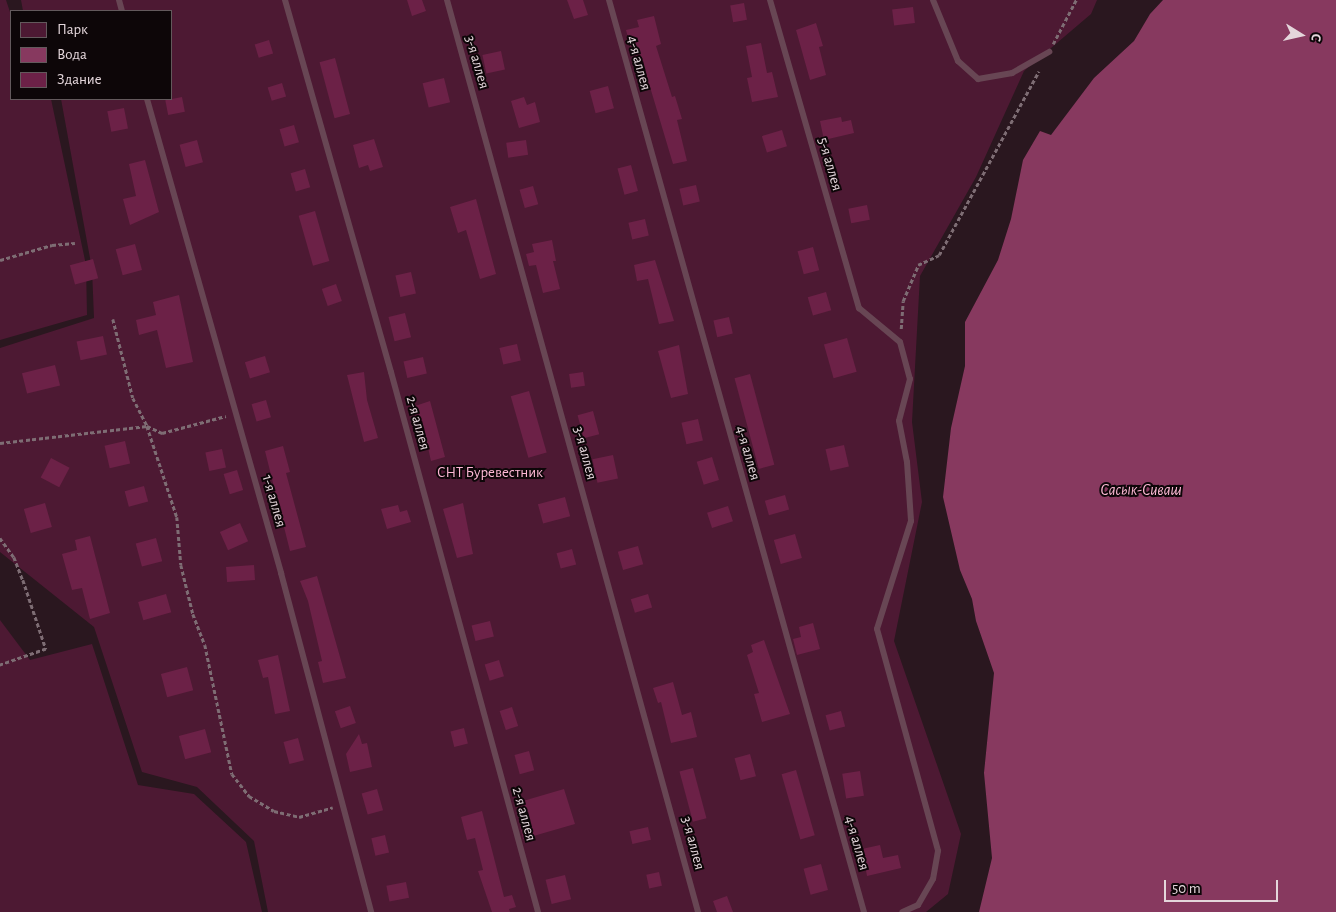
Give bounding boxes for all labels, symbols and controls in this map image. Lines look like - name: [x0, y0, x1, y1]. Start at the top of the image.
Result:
- legend: [10, 10, 172, 100]
- north arrow: [1276, 10, 1326, 60]
- text: Парк: [57, 22, 88, 37]
- street label: 3-я аллея: [461, 33, 493, 91]
- text: С: [1308, 33, 1323, 43]
- street label: 4-я аллея: [623, 34, 655, 92]
- text: Вода: [57, 47, 87, 62]
- text: Здание: [57, 72, 102, 87]
- street label: 5-я аллея: [814, 135, 846, 193]
- street label: 2-я аллея: [402, 394, 434, 452]
- street label: 3-я аллея: [569, 424, 601, 482]
- street label: 4-я аллея: [732, 424, 764, 482]
- park label: СНТ Буревестник: [437, 464, 543, 482]
- street label: 1-я аллея: [258, 473, 290, 529]
- water label: Сасык-Сиваш: [1100, 480, 1182, 500]
- street label: 2-я аллея: [508, 785, 540, 843]
- street label: 3-я аллея: [677, 814, 709, 872]
- street label: 4-я аллея: [841, 814, 873, 872]
- scale bar: [1166, 870, 1280, 902]
- text: 50 m: [1172, 881, 1201, 896]

